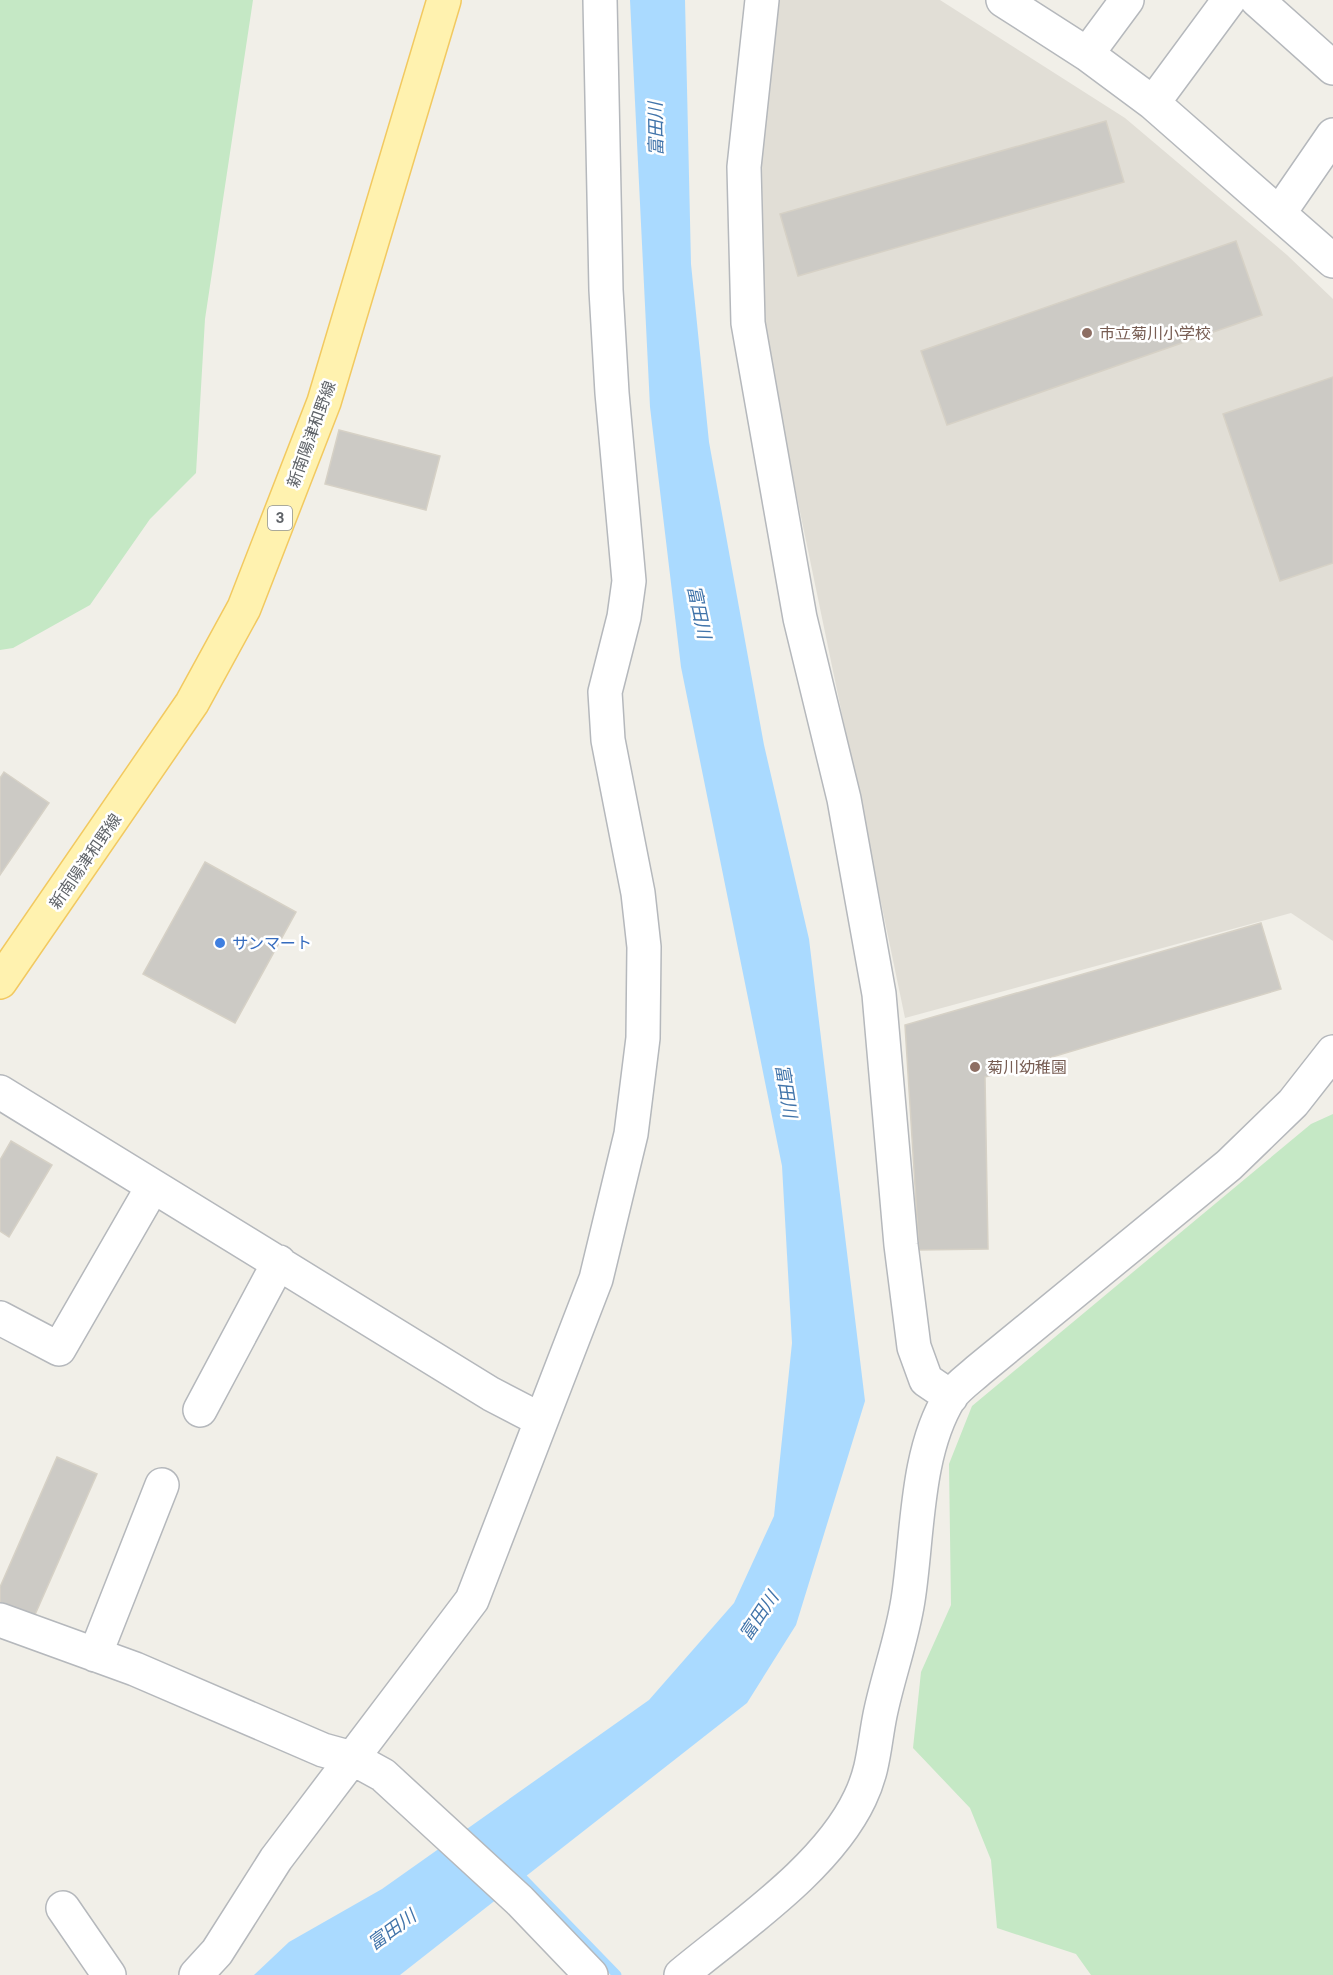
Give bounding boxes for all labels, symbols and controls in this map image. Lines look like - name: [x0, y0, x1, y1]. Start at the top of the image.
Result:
- water label: 富田川: [643, 100, 668, 156]
- place label: 市立菊川小学校: [1099, 323, 1211, 344]
- marker: 市立菊川小学校: [1080, 326, 1094, 340]
- street label: 新南陽津和野線: [282, 378, 340, 490]
- road number: 3: [268, 506, 292, 530]
- water label: 富田川: [682, 583, 717, 643]
- street label: 新南陽津和野線: [45, 809, 126, 913]
- place label: サンマート: [232, 933, 312, 954]
- marker: サンマート: [213, 936, 227, 950]
- place label: 菊川幼稚園: [987, 1057, 1067, 1078]
- marker: 菊川幼稚園: [968, 1060, 982, 1074]
- water label: 富田川: [770, 1062, 802, 1122]
- water label: 富田川: [734, 1585, 785, 1645]
- water label: 富田川: [363, 1903, 423, 1956]

